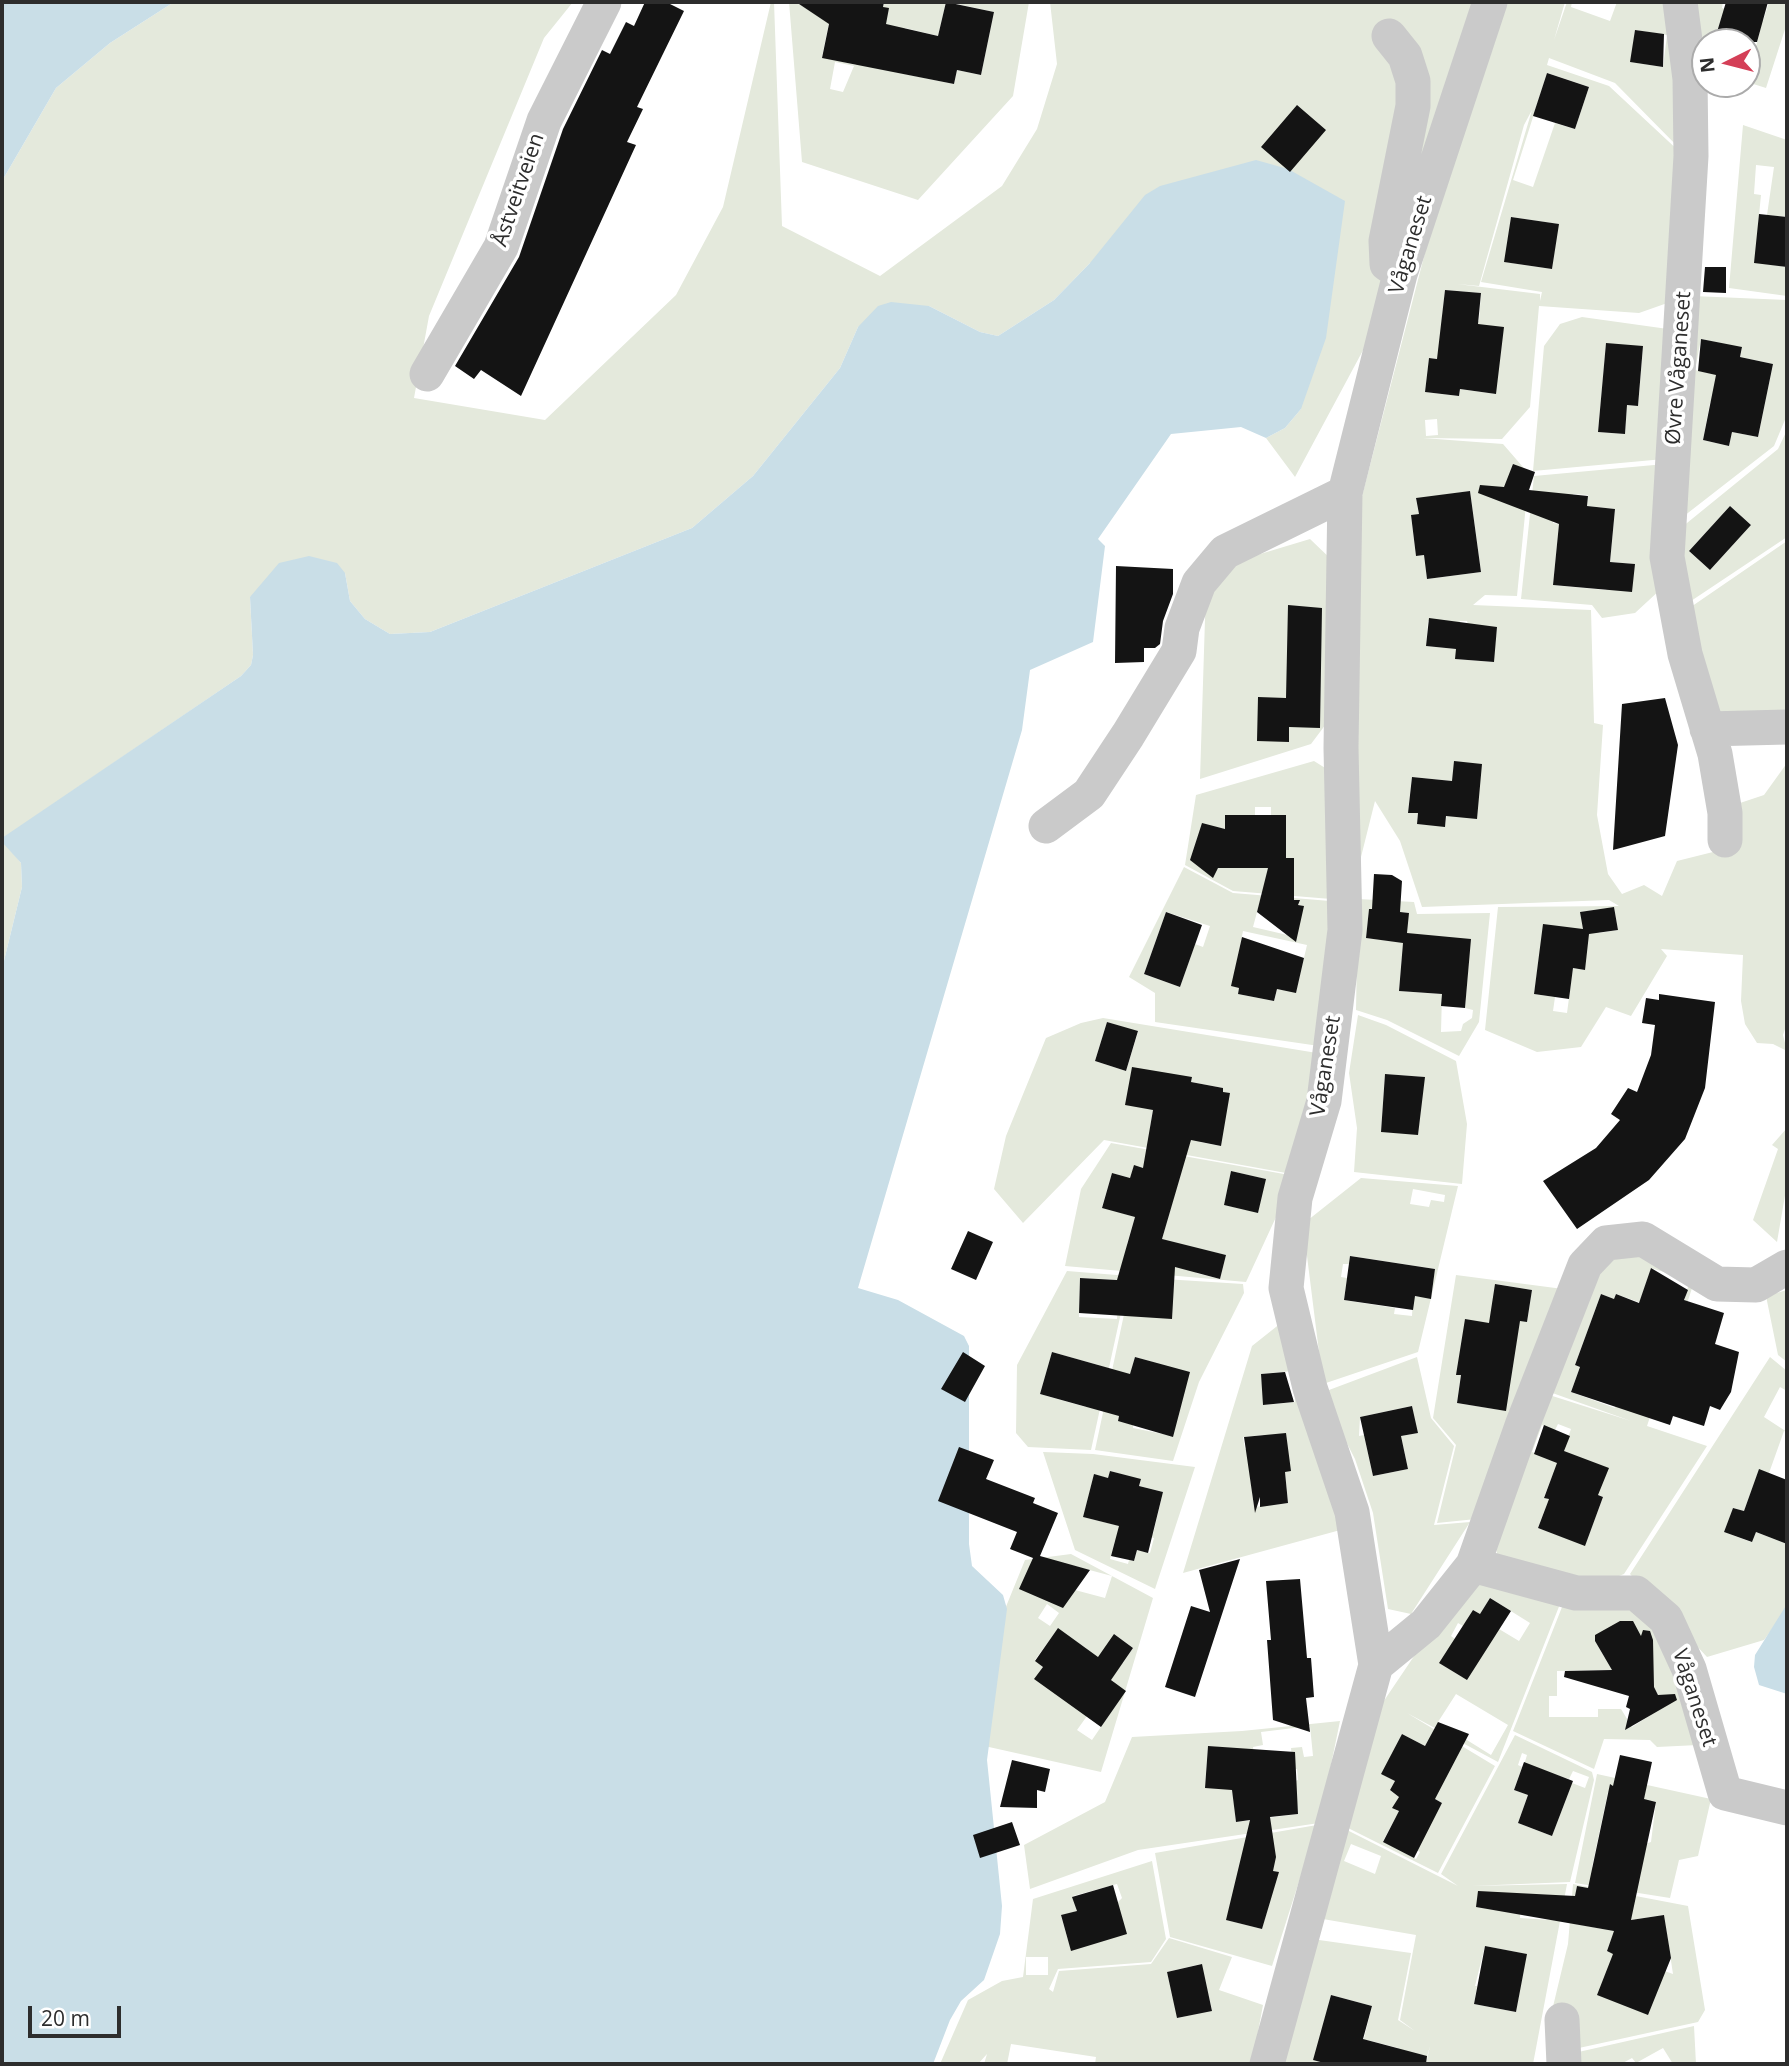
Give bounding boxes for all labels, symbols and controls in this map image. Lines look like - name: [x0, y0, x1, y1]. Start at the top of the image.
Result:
- north arrow: [1691, 28, 1761, 98]
- text: N: [1693, 56, 1721, 74]
- street label: Åstveitveien: [488, 130, 550, 250]
- street label: Våganeset: [1384, 193, 1438, 297]
- street label: Øvre Våganeset: [1661, 290, 1697, 446]
- street label: Våganeset: [1306, 1014, 1346, 1118]
- street label: Våganeset: [1666, 1646, 1722, 1750]
- scale bar: [32, 1993, 124, 2037]
- text: 20 m: [41, 2004, 90, 2032]

